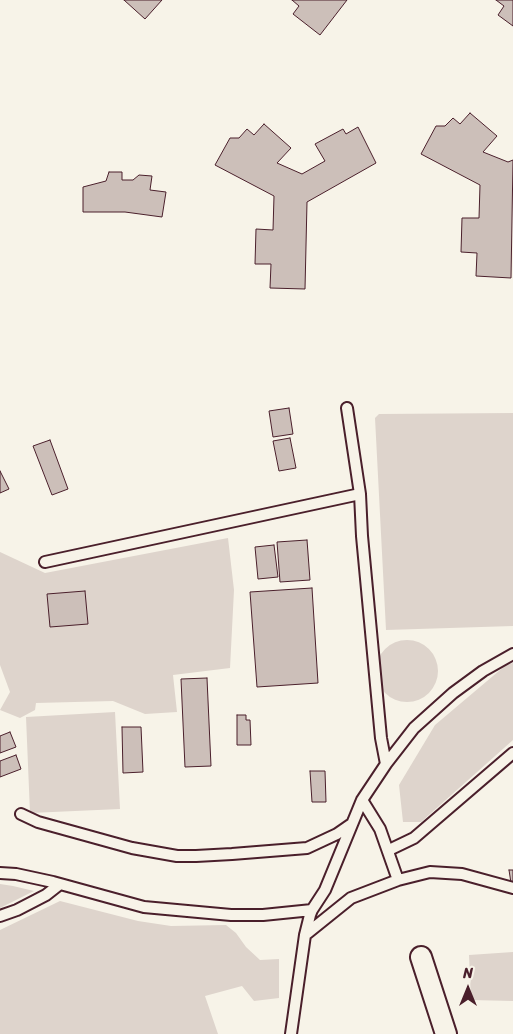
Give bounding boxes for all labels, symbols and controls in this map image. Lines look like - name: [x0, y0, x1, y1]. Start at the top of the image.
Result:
- text: N: [463, 961, 473, 986]
- north arrow: [443, 964, 493, 1014]

